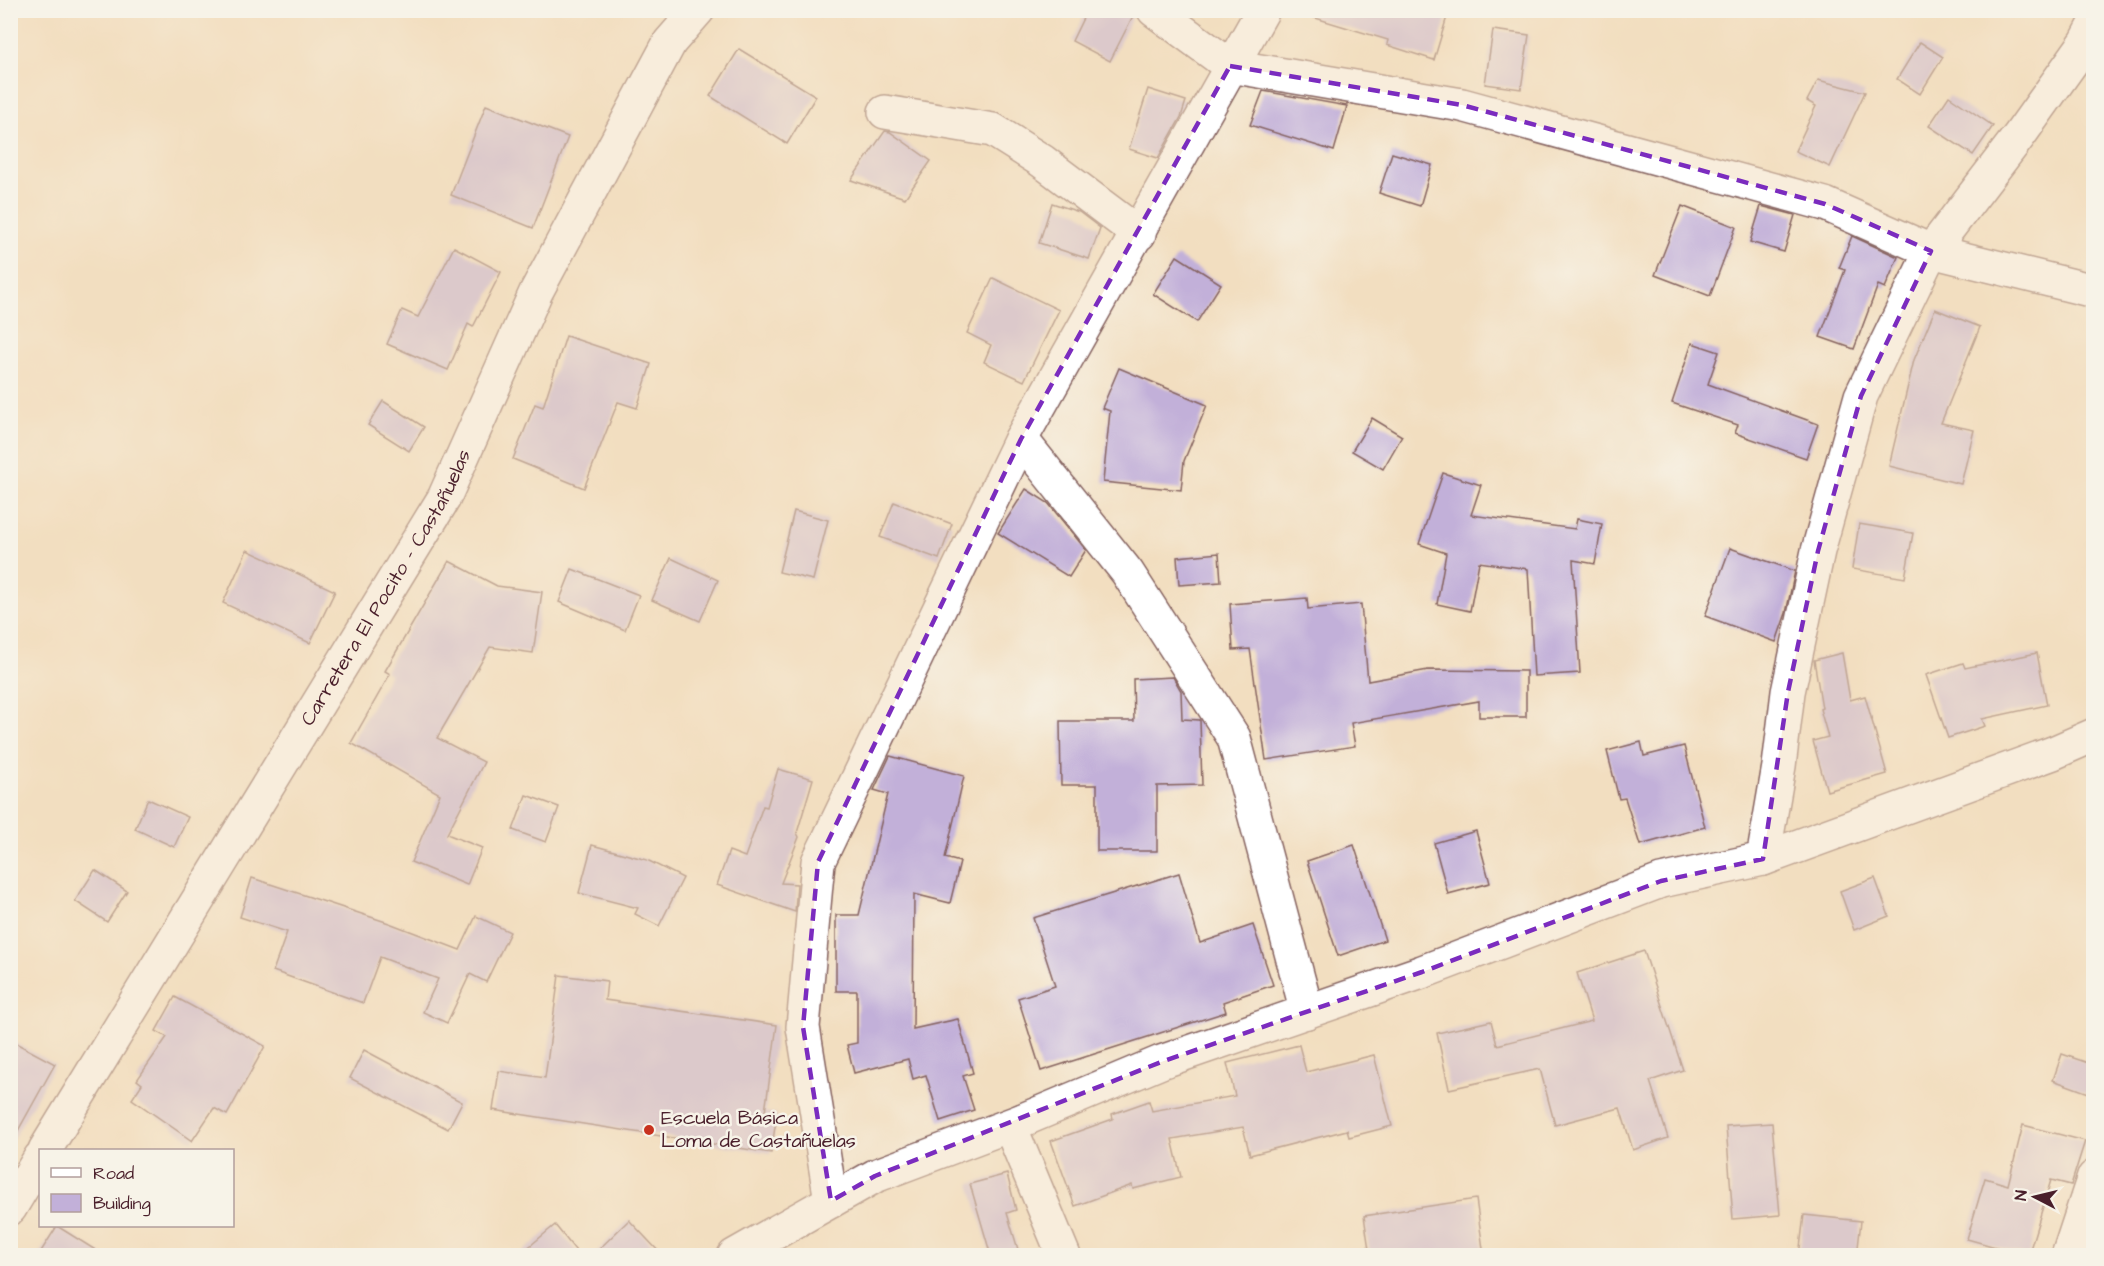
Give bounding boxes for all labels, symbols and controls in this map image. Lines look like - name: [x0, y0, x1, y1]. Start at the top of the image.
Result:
- street label: Carretera El Pocito - Castañuelas: [294, 445, 478, 731]
- place label: Escuela Básica Loma de Castañuelas: [661, 1104, 856, 1155]
- marker: Escuela Básica Loma de Castañuelas: [642, 1123, 656, 1137]
- legend: [39, 1149, 234, 1227]
- text: Road: [93, 1161, 134, 1186]
- north arrow: [2005, 1167, 2065, 1227]
- text: N: [2010, 1189, 2033, 1202]
- text: Building: [93, 1191, 151, 1217]

